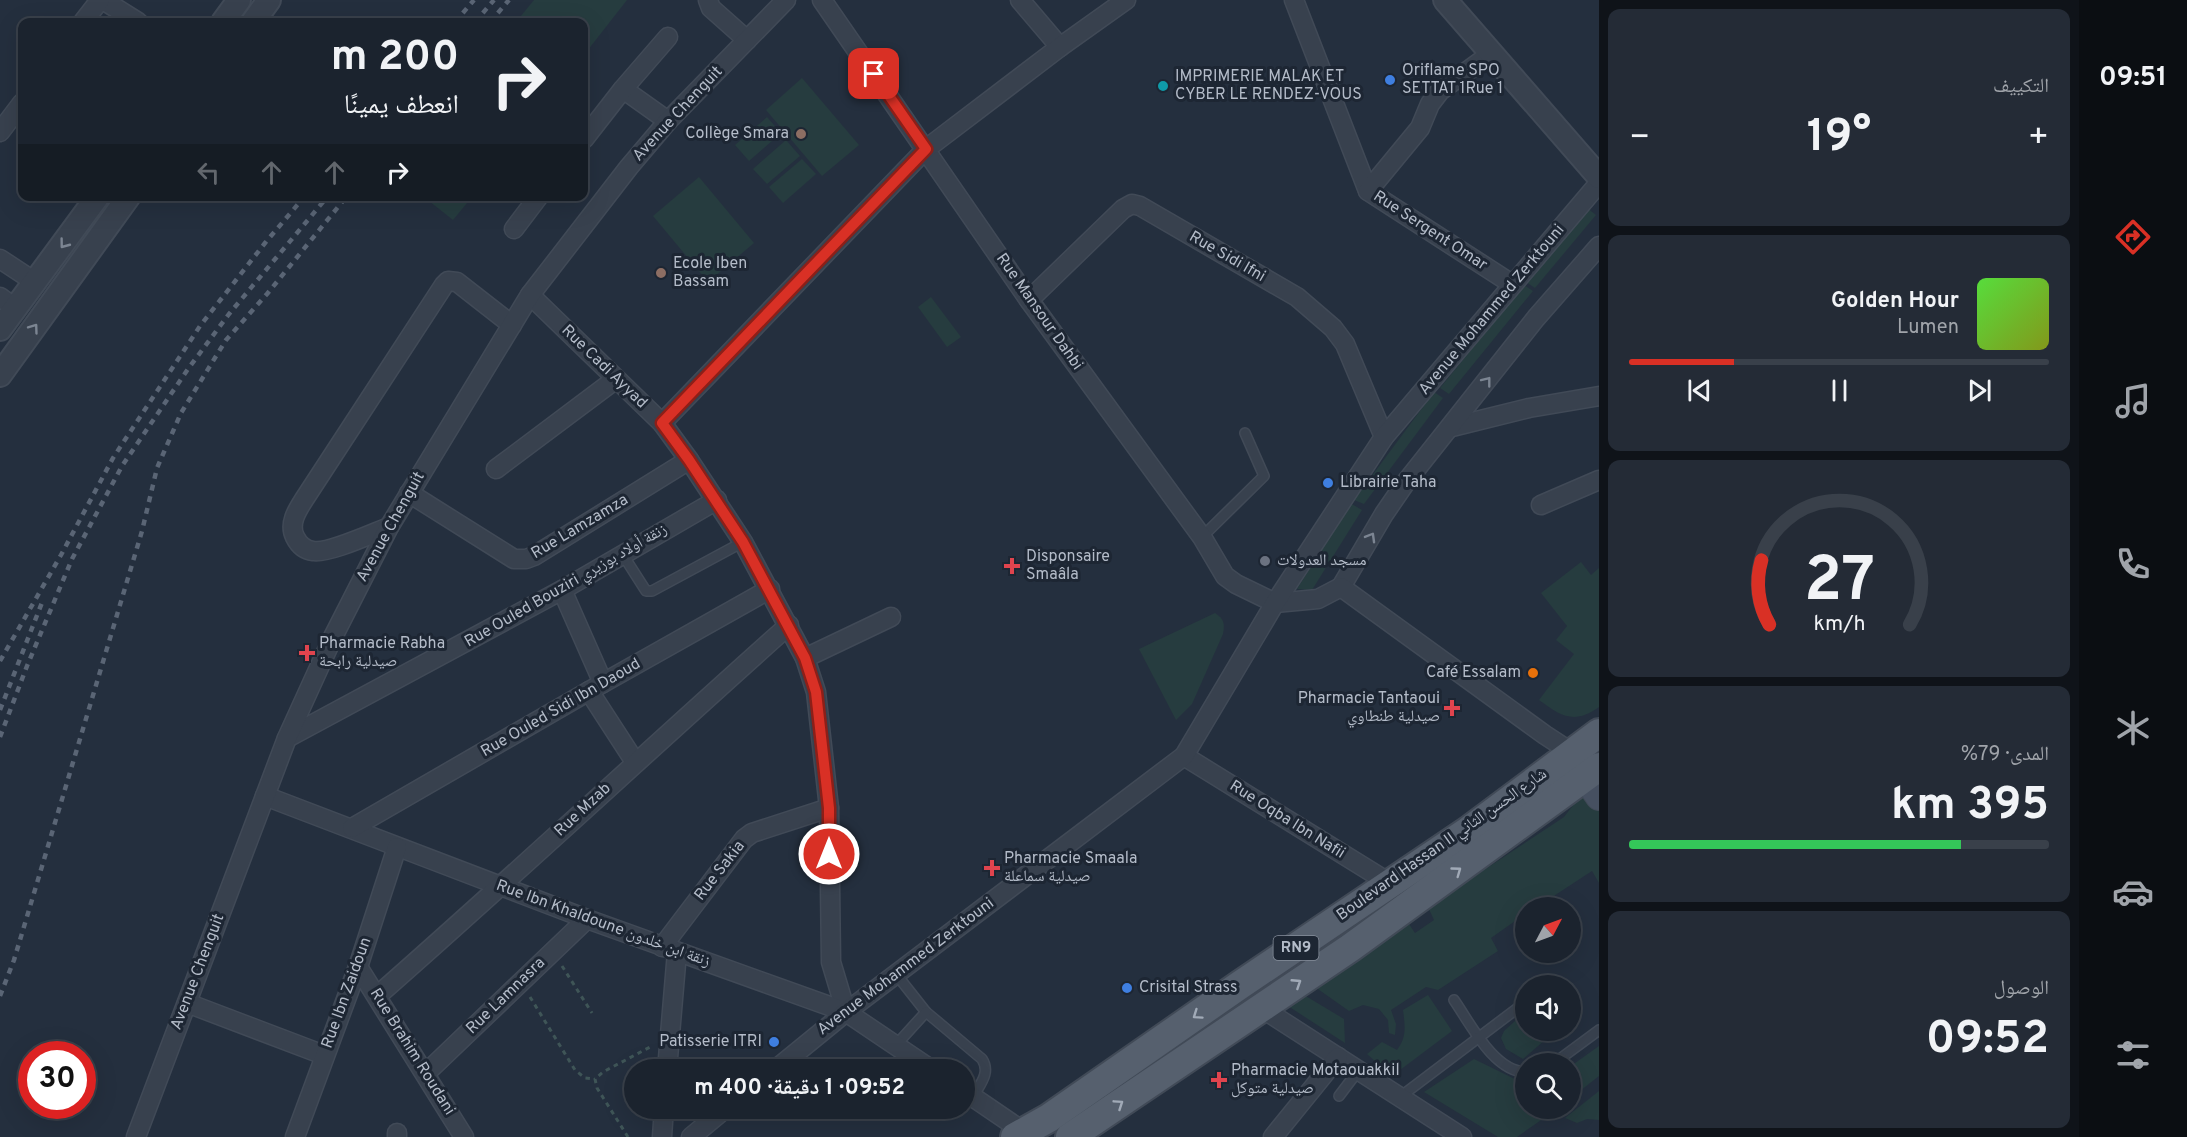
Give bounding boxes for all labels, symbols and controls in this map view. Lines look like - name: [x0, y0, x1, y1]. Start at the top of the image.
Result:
- text: 200 m: [331, 32, 459, 85]
- icon: right: [480, 42, 558, 120]
- pin: [848, 48, 899, 99]
- icon: arrive: [857, 57, 890, 90]
- place label: Oriflame SPO SETTAT 1Rue 1: [1402, 61, 1503, 99]
- text: 09:51: [2099, 61, 2167, 95]
- street label: Avenue Chenguit: [629, 62, 727, 166]
- place label: IMPRIMERIE MALAK ET CYBER LE RENDEZ-VOUS: [1175, 67, 1362, 105]
- marker: Oriflame SPO SETTAT 1Rue 1: [1383, 73, 1397, 87]
- text: التكييف: [1993, 74, 2049, 100]
- marker: IMPRIMERIE MALAK ET CYBER LE RENDEZ-VOUS: [1156, 79, 1170, 93]
- text: انعطف يمينًا: [344, 89, 459, 123]
- text: 19°: [1807, 110, 1871, 167]
- text: −: [1629, 118, 1650, 160]
- text: +: [2028, 118, 2049, 160]
- place label: Collège Smara: [685, 124, 789, 144]
- marker: Collège Smara: [794, 127, 808, 141]
- icon: left: [192, 156, 225, 189]
- icon: ahead: [255, 156, 288, 189]
- icon: ahead: [318, 156, 351, 189]
- icon: right: [381, 156, 414, 189]
- street label: Rue Sergent Omar: [1369, 187, 1491, 275]
- icon: directions: [2112, 216, 2154, 258]
- street label: Avenue Mohammed Zerktouni: [1415, 221, 1569, 399]
- street label: Rue Sidi Ifni: [1185, 227, 1269, 287]
- one-way arrow: [60, 237, 71, 248]
- street label: Rue Mansour Dahbi: [991, 250, 1087, 374]
- place label: Ecole Iben Bassam: [673, 254, 747, 292]
- marker: Ecole Iben Bassam: [654, 266, 668, 280]
- text: Golden Hour: [1831, 288, 1959, 315]
- text: Lumen: [1897, 315, 1959, 341]
- street label: Rue Cadi Ayyad: [557, 321, 651, 413]
- one-way arrow: [27, 323, 38, 334]
- icon: previous: [1683, 374, 1716, 407]
- icon: pause: [1823, 374, 1856, 407]
- icon: next: [1963, 374, 1996, 407]
- one-way arrow: [1480, 376, 1491, 387]
- icon: music: [2112, 380, 2154, 422]
- street label: Avenue Chenguit: [352, 468, 430, 586]
- place label: Librairie Taha: [1340, 473, 1436, 493]
- marker: Librairie Taha: [1321, 476, 1335, 490]
- street label: Rue Lamzamza: [528, 490, 632, 564]
- street label: Rue Ouled Bouziri زنقة أولاد بوزيري: [461, 519, 671, 653]
- one-way arrow: [1363, 533, 1375, 543]
- icon: phone: [2112, 543, 2154, 585]
- text: 27: [1803, 545, 1875, 624]
- place label: Disponsaire Smaâla: [1026, 547, 1110, 585]
- place label: مسجد العدولات: [1277, 551, 1366, 571]
- marker: مسجد العدولات: [1258, 554, 1272, 568]
- marker: Disponsaire Smaâla: [1003, 557, 1021, 575]
- text: km/h: [1813, 612, 1865, 639]
- place label: Pharmacie Rabha صيدلية رابحة: [319, 634, 445, 672]
- marker: Pharmacie Rabha صيدلية رابحة: [300, 646, 314, 660]
- street label: Rue Ouled Sidi Ibn Daoud: [478, 654, 644, 762]
- place label: Café Essalam: [1426, 663, 1521, 683]
- marker: Café Essalam: [1526, 666, 1540, 680]
- place label: Pharmacie Tantaoui صيدلية طنطاوي: [1298, 689, 1440, 728]
- marker: Pharmacie Tantaoui صيدلية طنطاوي: [1445, 701, 1459, 715]
- icon: climate: [2112, 707, 2154, 749]
- text: المدى · 79%: [1961, 742, 2049, 768]
- street label: Boulevard Hassan II شارع الحسن الثاني: [1333, 764, 1552, 926]
- street label: Rue Oqba Ibn Nafii: [1225, 776, 1349, 864]
- text: 395 km: [1891, 778, 2049, 835]
- street label: Rue Mzab: [551, 779, 615, 841]
- position arrow: [797, 822, 861, 886]
- street label: Rue Sakia: [690, 837, 750, 905]
- place label: Pharmacie Smaala صيدلية سماعلة: [1004, 849, 1137, 887]
- marker: Pharmacie Smaala صيدلية سماعلة: [985, 861, 999, 875]
- one-way arrow: [1450, 867, 1461, 878]
- icon: car: [2112, 871, 2154, 913]
- street label: Rue Ibn Khaldoune زنقة ابن خلدون: [493, 876, 713, 972]
- street label: Avenue Mohammed Zerktouni: [814, 894, 998, 1040]
- north arrow: [1515, 897, 1581, 963]
- map controls: [1515, 897, 1581, 1119]
- street label: Avenue Chenguit: [167, 911, 229, 1033]
- street label: Rue Ibn Zaidoun: [318, 935, 376, 1051]
- road number: RN9: [1274, 936, 1318, 960]
- street label: Rue Lamnasra: [462, 953, 550, 1039]
- button: sound: [1515, 975, 1581, 1041]
- text: الوصول: [1994, 976, 2049, 1002]
- place label: Crisital Strass: [1139, 978, 1238, 998]
- one-way arrow: [1291, 979, 1302, 990]
- marker: Crisital Strass: [1120, 981, 1134, 995]
- street label: Rue Brahim Roudani: [365, 985, 459, 1119]
- one-way arrow: [1193, 1008, 1204, 1019]
- text: 09:52: [1926, 1012, 2049, 1069]
- place label: Patisserie ITRI: [659, 1032, 762, 1052]
- icon: filters: [2112, 1034, 2154, 1076]
- marker: Patisserie ITRI: [767, 1035, 781, 1049]
- speed limit sign: 30: [18, 1041, 96, 1119]
- button: search: [1515, 1053, 1581, 1119]
- place label: Pharmacie Motaouakkil صيدلية متوكل: [1231, 1061, 1400, 1099]
- marker: Pharmacie Motaouakkil صيدلية متوكل: [1212, 1073, 1226, 1087]
- text: 09:52 · 1 دقيقة · 400 m: [694, 1075, 905, 1102]
- one-way arrow: [1113, 1100, 1123, 1112]

